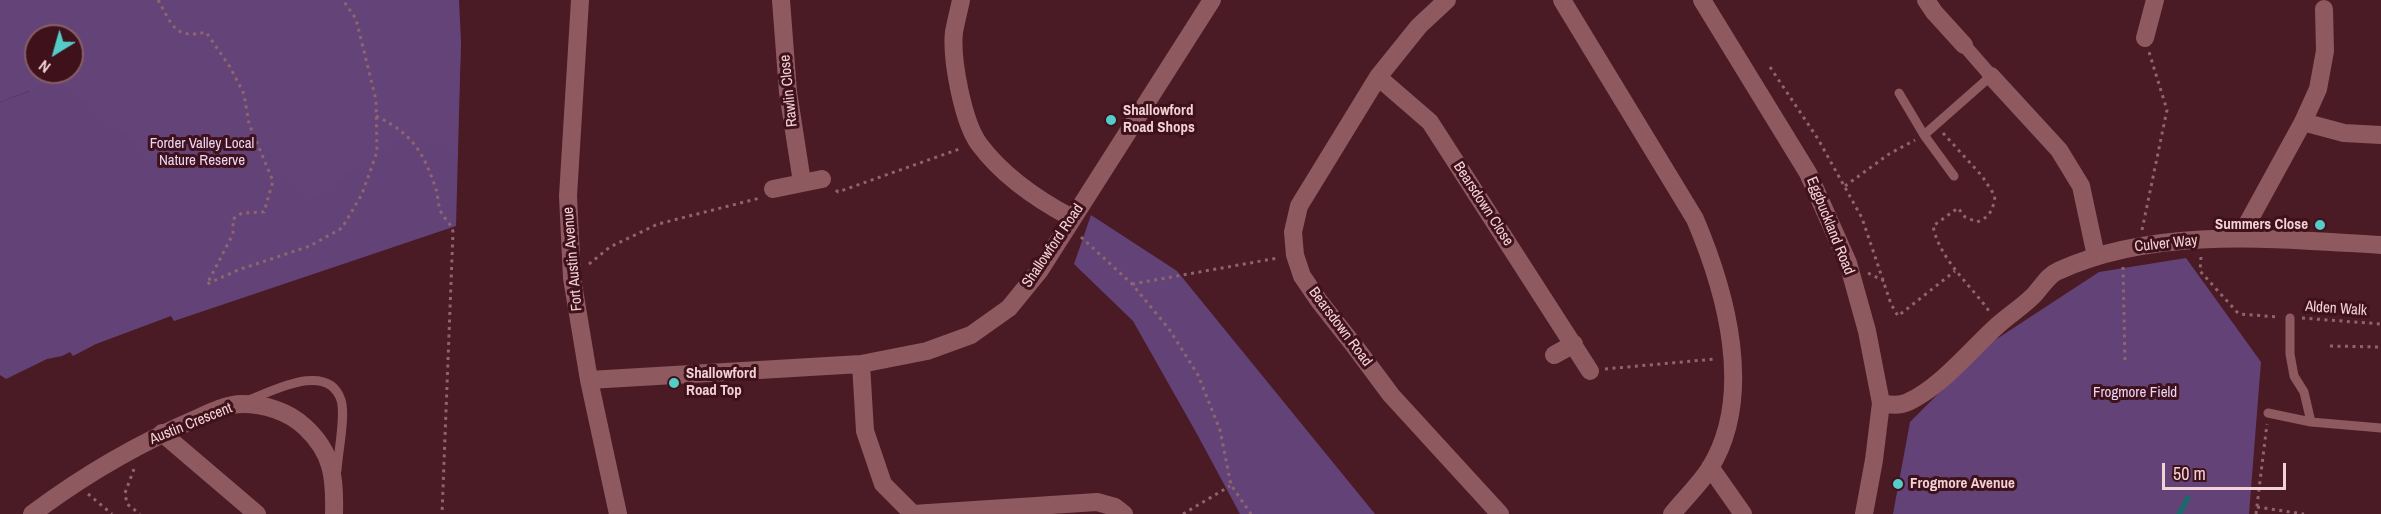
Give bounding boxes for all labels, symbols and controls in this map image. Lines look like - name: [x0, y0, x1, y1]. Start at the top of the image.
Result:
- north arrow: [24, 24, 84, 84]
- street label: Rawlin Close: [776, 54, 802, 128]
- text: N: [34, 55, 55, 78]
- place label: Shallowford Road Shops: [1123, 102, 1195, 137]
- marker: Shallowford Road Shops: [1104, 113, 1118, 127]
- park label: Forder Valley Local Nature Reserve: [150, 135, 254, 170]
- street label: Bearsdown Close: [1449, 159, 1517, 249]
- street label: Eggbuckland Road: [1802, 174, 1858, 278]
- street label: Shallowford Road: [1018, 201, 1088, 291]
- street label: Fort Austin Avenue: [559, 206, 587, 312]
- place label: Summers Close: [2215, 216, 2308, 234]
- marker: Summers Close: [2313, 218, 2327, 232]
- street label: Culver Way: [2134, 232, 2198, 256]
- street label: Bearsdown Road: [1304, 284, 1376, 370]
- street label: Alden Walk: [2305, 298, 2367, 320]
- place label: Shallowford Road Top: [686, 365, 756, 400]
- marker: Shallowford Road Top: [667, 376, 681, 390]
- park label: Frogmore Field: [2093, 384, 2177, 402]
- street label: Austin Crescent: [147, 399, 235, 449]
- scale bar: [2165, 451, 2290, 489]
- text: 50 m: [2173, 461, 2206, 486]
- place label: Frogmore Avenue: [1910, 475, 2015, 493]
- marker: Frogmore Avenue: [1891, 477, 1905, 491]

